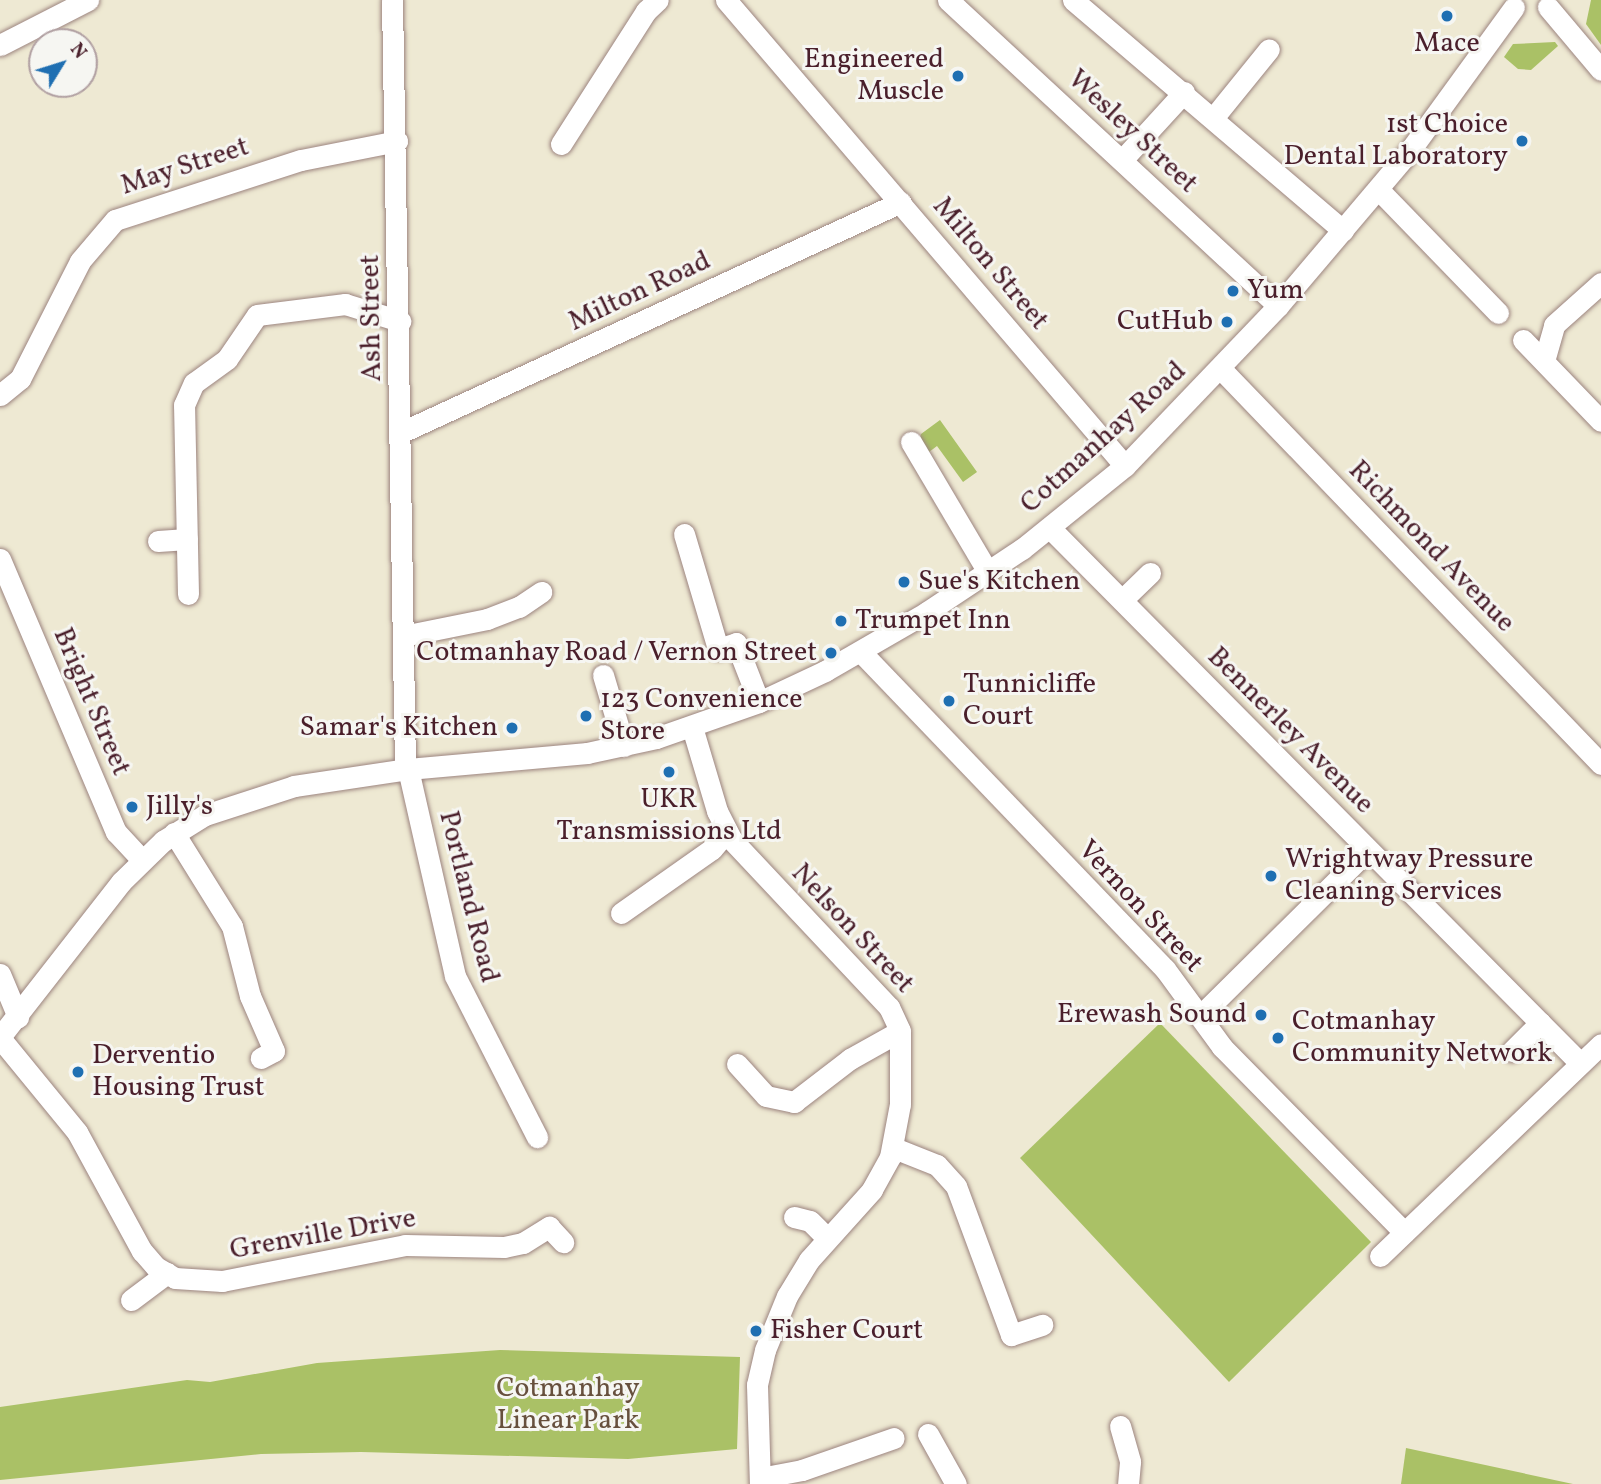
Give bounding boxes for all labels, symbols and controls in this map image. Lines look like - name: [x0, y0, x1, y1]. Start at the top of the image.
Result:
- marker: Mace: [1439, 8, 1455, 24]
- place label: Mace: [1414, 27, 1480, 61]
- north arrow: [28, 28, 98, 98]
- text: N: [63, 38, 92, 65]
- place label: Engineered Muscle: [804, 43, 944, 109]
- street label: Wesley Street: [1060, 63, 1204, 201]
- marker: Engineered Muscle: [950, 68, 966, 84]
- place label: 1st Choice Dental Laboratory: [1283, 108, 1508, 174]
- street label: May Street: [116, 130, 254, 204]
- marker: 1st Choice Dental Laboratory: [1514, 133, 1530, 149]
- street label: Milton Street: [925, 191, 1055, 337]
- street label: Milton Road: [564, 244, 716, 340]
- street label: Ash Street: [354, 254, 390, 382]
- place label: Yum: [1247, 274, 1304, 308]
- marker: Yum: [1225, 283, 1241, 299]
- place label: CutHub: [1117, 305, 1213, 339]
- marker: CutHub: [1219, 314, 1235, 330]
- street label: Cotmanhay Road: [1014, 355, 1194, 521]
- street label: Richmond Avenue: [1341, 454, 1521, 640]
- place label: Sue's Kitchen: [918, 565, 1081, 599]
- marker: Sue's Kitchen: [896, 574, 912, 590]
- place label: Trumpet Inn: [855, 604, 1011, 638]
- marker: Trumpet Inn: [833, 613, 849, 629]
- street label: Bright Street: [45, 623, 137, 781]
- place label: Cotmanhay Road / Vernon Street: [415, 636, 817, 670]
- street label: Bennerley Avenue: [1199, 640, 1381, 822]
- marker: Cotmanhay Road / Vernon Street: [823, 645, 839, 661]
- place label: Tunnicliffe Court: [963, 668, 1096, 734]
- place label: 123 Convenience Store: [600, 683, 802, 749]
- marker: Tunnicliffe Court: [941, 693, 957, 709]
- marker: 123 Convenience Store: [578, 708, 594, 724]
- place label: Samar's Kitchen: [300, 711, 498, 745]
- marker: Samar's Kitchen: [504, 720, 520, 736]
- marker: UKR Transmissions Ltd: [661, 764, 677, 780]
- place label: UKR Transmissions Ltd: [556, 783, 782, 849]
- place label: Jilly's: [146, 790, 213, 824]
- marker: Jilly's: [124, 799, 140, 815]
- street label: Portland Road: [430, 808, 506, 986]
- street label: Vernon Street: [1070, 834, 1210, 980]
- place label: Wrightway Pressure Cleaning Services: [1285, 843, 1534, 909]
- street label: Nelson Street: [783, 857, 921, 1001]
- marker: Wrightway Pressure Cleaning Services: [1263, 868, 1279, 884]
- place label: Erewash Sound: [1057, 998, 1247, 1032]
- place label: Cotmanhay Community Network: [1292, 1005, 1553, 1071]
- marker: Erewash Sound: [1253, 1007, 1269, 1023]
- marker: Cotmanhay Community Network: [1270, 1030, 1286, 1046]
- place label: Derventio Housing Trust: [92, 1039, 265, 1105]
- marker: Derventio Housing Trust: [70, 1064, 86, 1080]
- street label: Grenville Drive: [227, 1202, 419, 1268]
- place label: Fisher Court: [770, 1314, 923, 1348]
- marker: Fisher Court: [748, 1323, 764, 1339]
- park label: Cotmanhay Linear Park: [496, 1372, 640, 1438]

